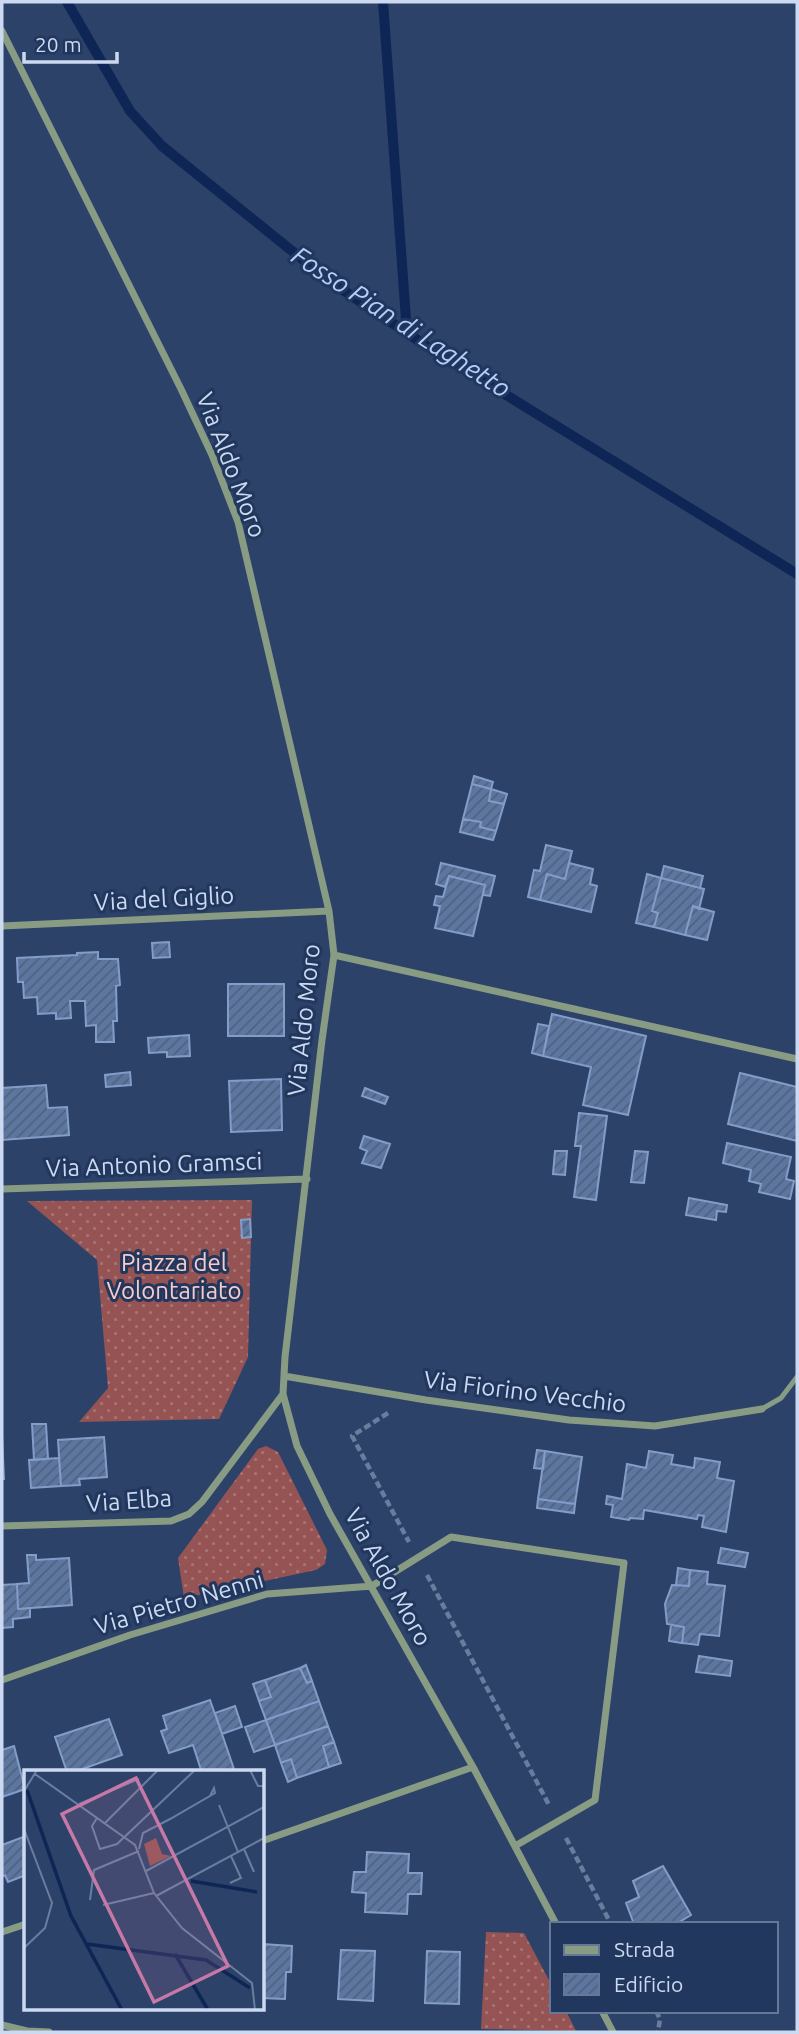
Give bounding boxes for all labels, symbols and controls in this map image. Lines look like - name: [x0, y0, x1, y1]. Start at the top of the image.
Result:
- scale bar: [24, 21, 117, 65]
- text: 20 m: [35, 32, 82, 56]
- water label: Fosso Pian di Laghetto: [287, 240, 516, 403]
- street label: Via Aldo Moro: [191, 388, 272, 541]
- street label: Via del Giglio: [93, 881, 235, 916]
- street label: Via Aldo Moro: [282, 942, 325, 1098]
- street label: Via Antonio Gramsci: [45, 1147, 263, 1182]
- park label: Piazza del Volontariato: [107, 1249, 241, 1304]
- street label: Via Fiorino Vecchio: [422, 1366, 628, 1417]
- street label: Via Elba: [85, 1484, 173, 1517]
- street label: Via Aldo Moro: [340, 1503, 437, 1650]
- street label: Via Pietro Nenni: [91, 1565, 267, 1640]
- inset map: [24, 1770, 264, 2010]
- legend: [550, 1922, 778, 2013]
- text: Strada: [614, 1937, 675, 1961]
- text: Edificio: [614, 1972, 683, 1996]

